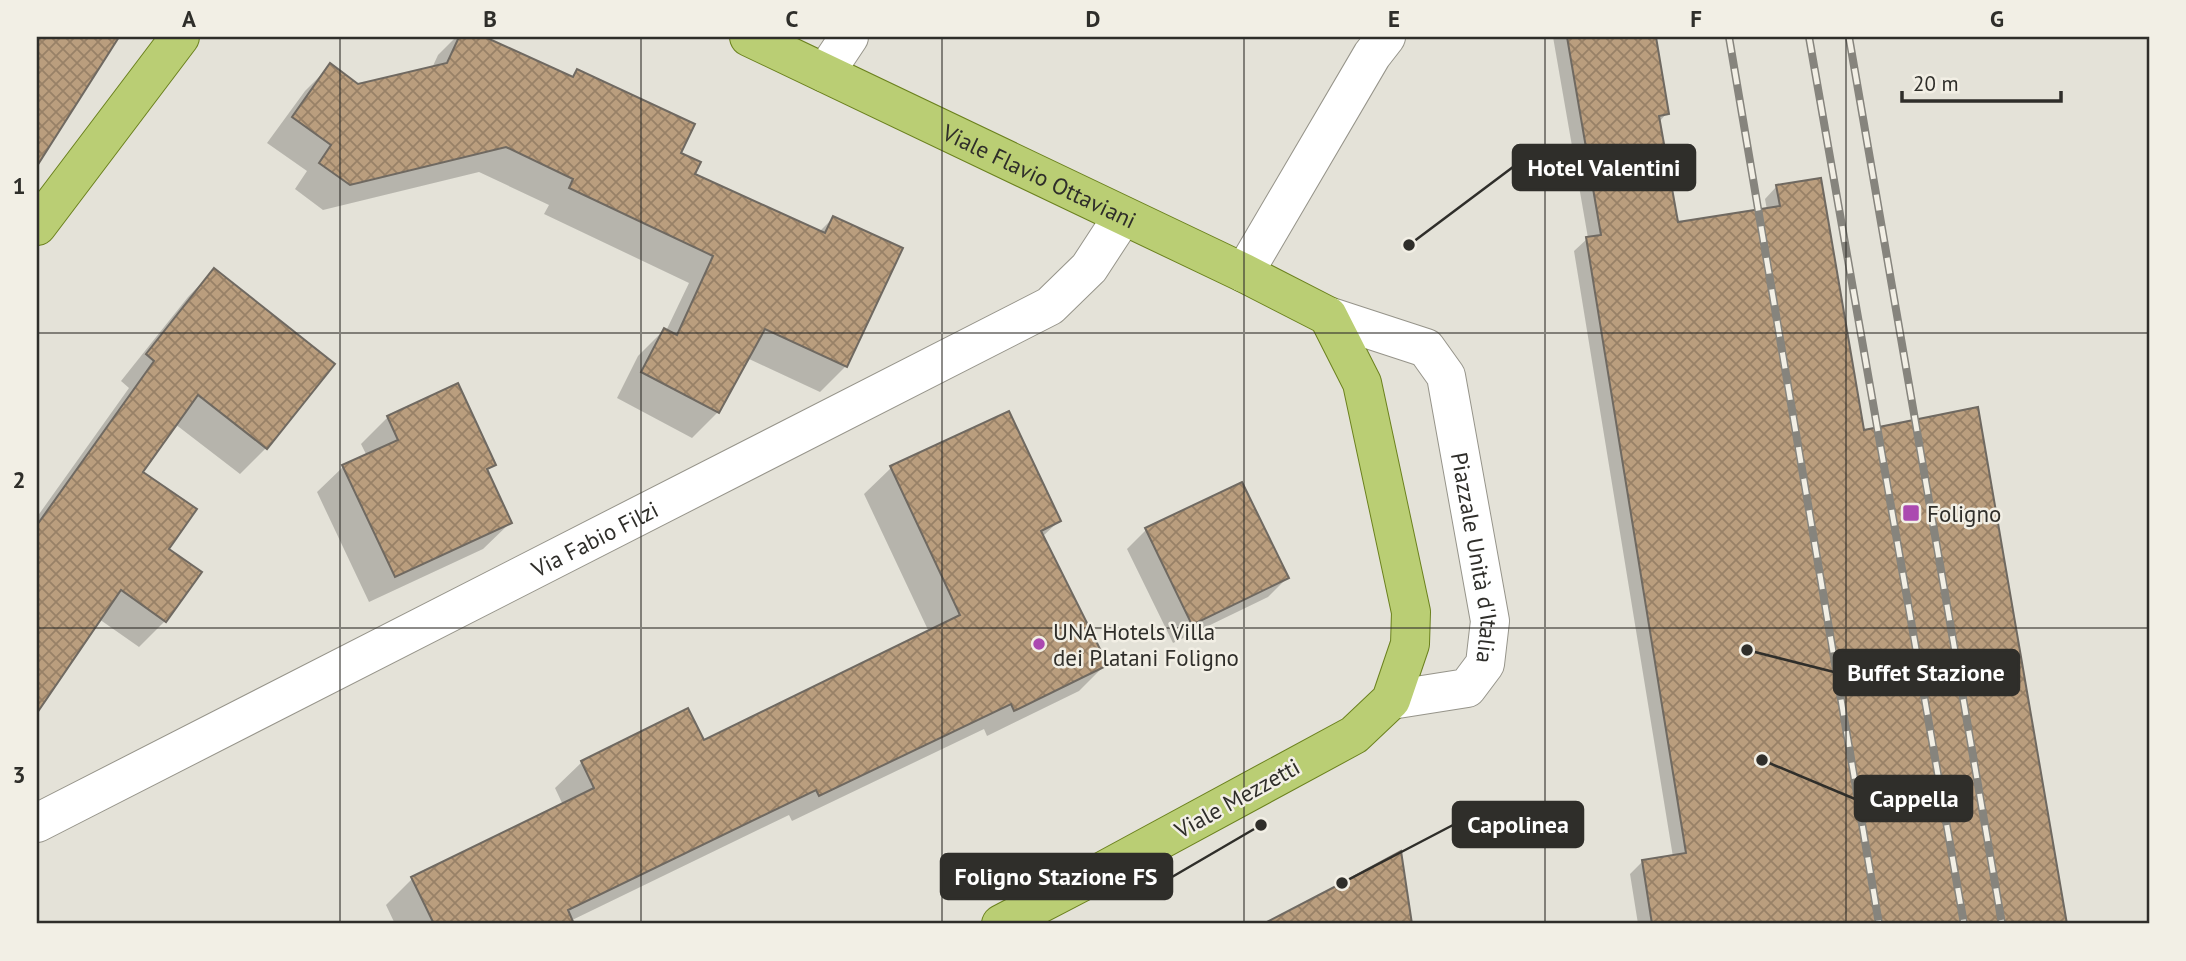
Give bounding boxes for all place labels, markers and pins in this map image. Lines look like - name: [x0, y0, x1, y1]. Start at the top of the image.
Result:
- callout: Hotel Valentini: [1513, 145, 1695, 190]
- place label: Foligno: [1927, 499, 2001, 528]
- marker: Foligno: [1901, 503, 1921, 523]
- place label: UNA Hotels Villa dei Platani Foligno: [1053, 617, 1239, 672]
- marker: UNA Hotels Villa dei Platani Foligno: [1031, 636, 1047, 652]
- callout: Buffet Stazione: [1834, 650, 2019, 695]
- callout: Cappella: [1855, 776, 1972, 821]
- callout: Capolinea: [1453, 802, 1583, 847]
- callout: Foligno Stazione FS: [941, 854, 1172, 899]

